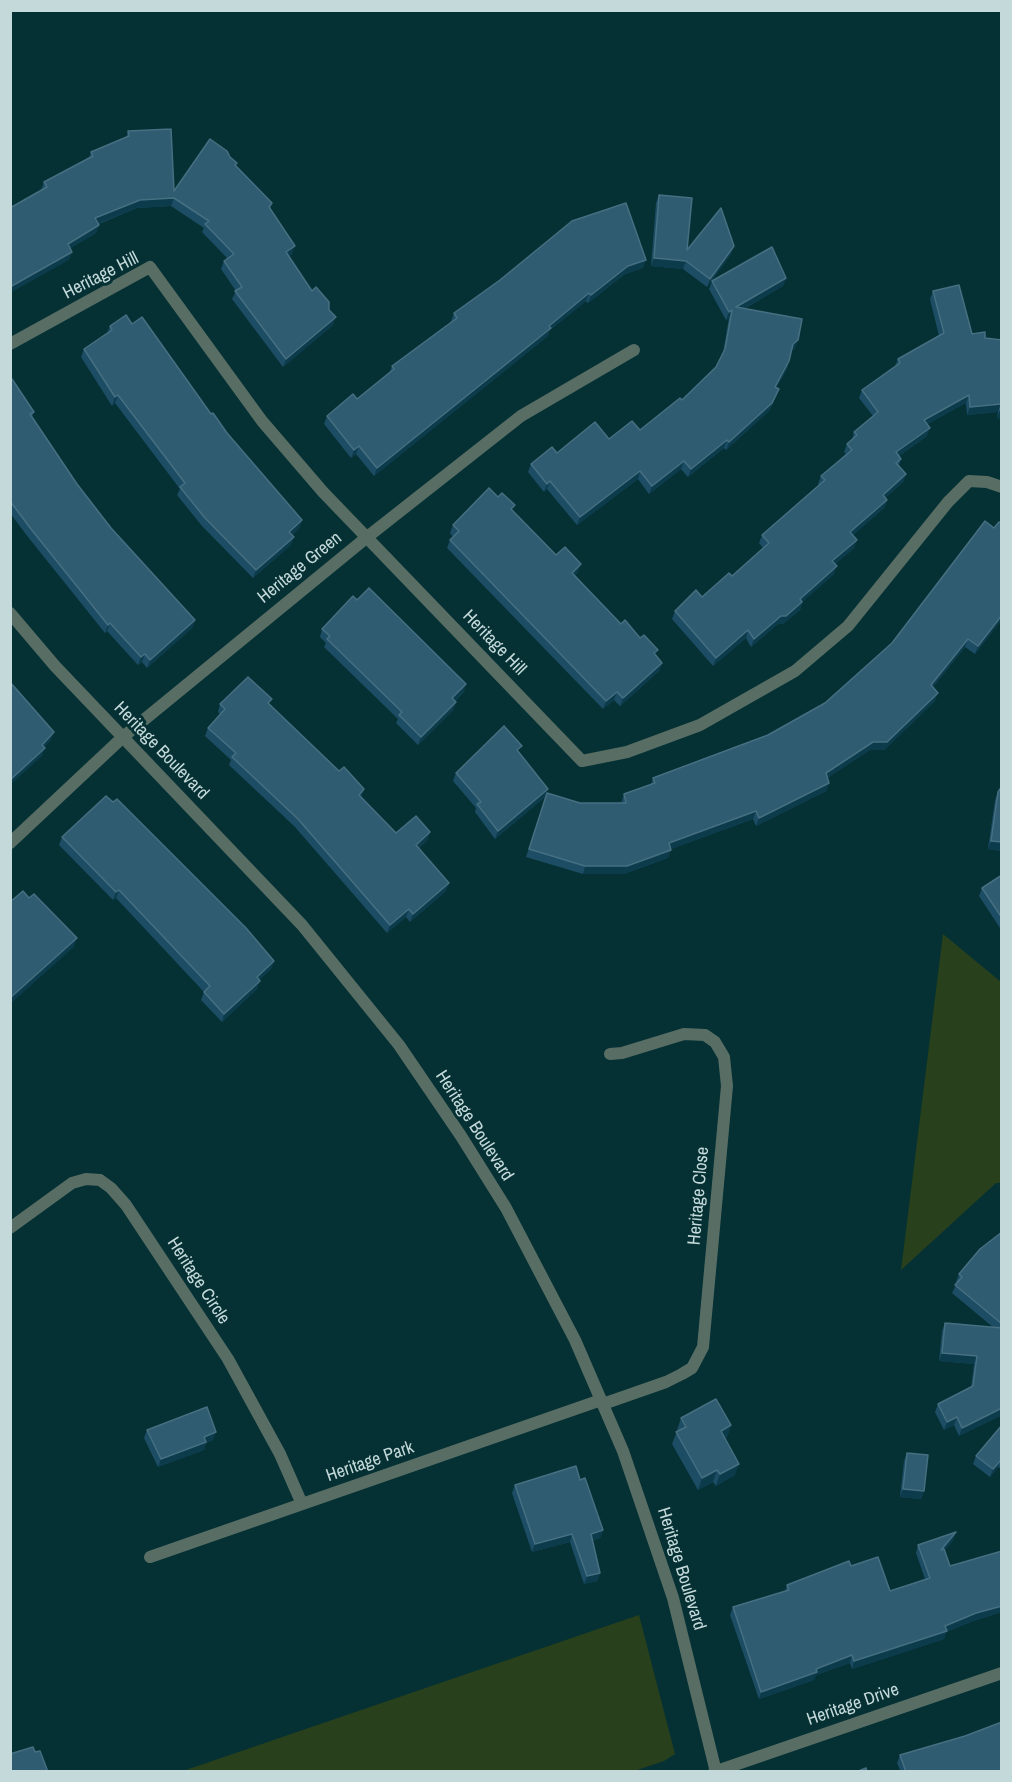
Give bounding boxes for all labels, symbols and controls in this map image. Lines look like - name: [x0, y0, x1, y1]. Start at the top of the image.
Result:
- street label: Heritage Hill: [60, 248, 142, 304]
- street label: Heritage Green: [254, 528, 346, 608]
- street label: Heritage Hill: [458, 606, 530, 680]
- street label: Heritage Boulevard: [109, 698, 213, 804]
- street label: Heritage Boulevard: [430, 1067, 518, 1185]
- street label: Heritage Close: [684, 1146, 714, 1246]
- street label: Heritage Circle: [162, 1233, 234, 1329]
- street label: Heritage Park: [323, 1437, 417, 1487]
- street label: Heritage Boulevard: [652, 1505, 710, 1633]
- street label: Heritage Drive: [804, 1679, 902, 1731]

